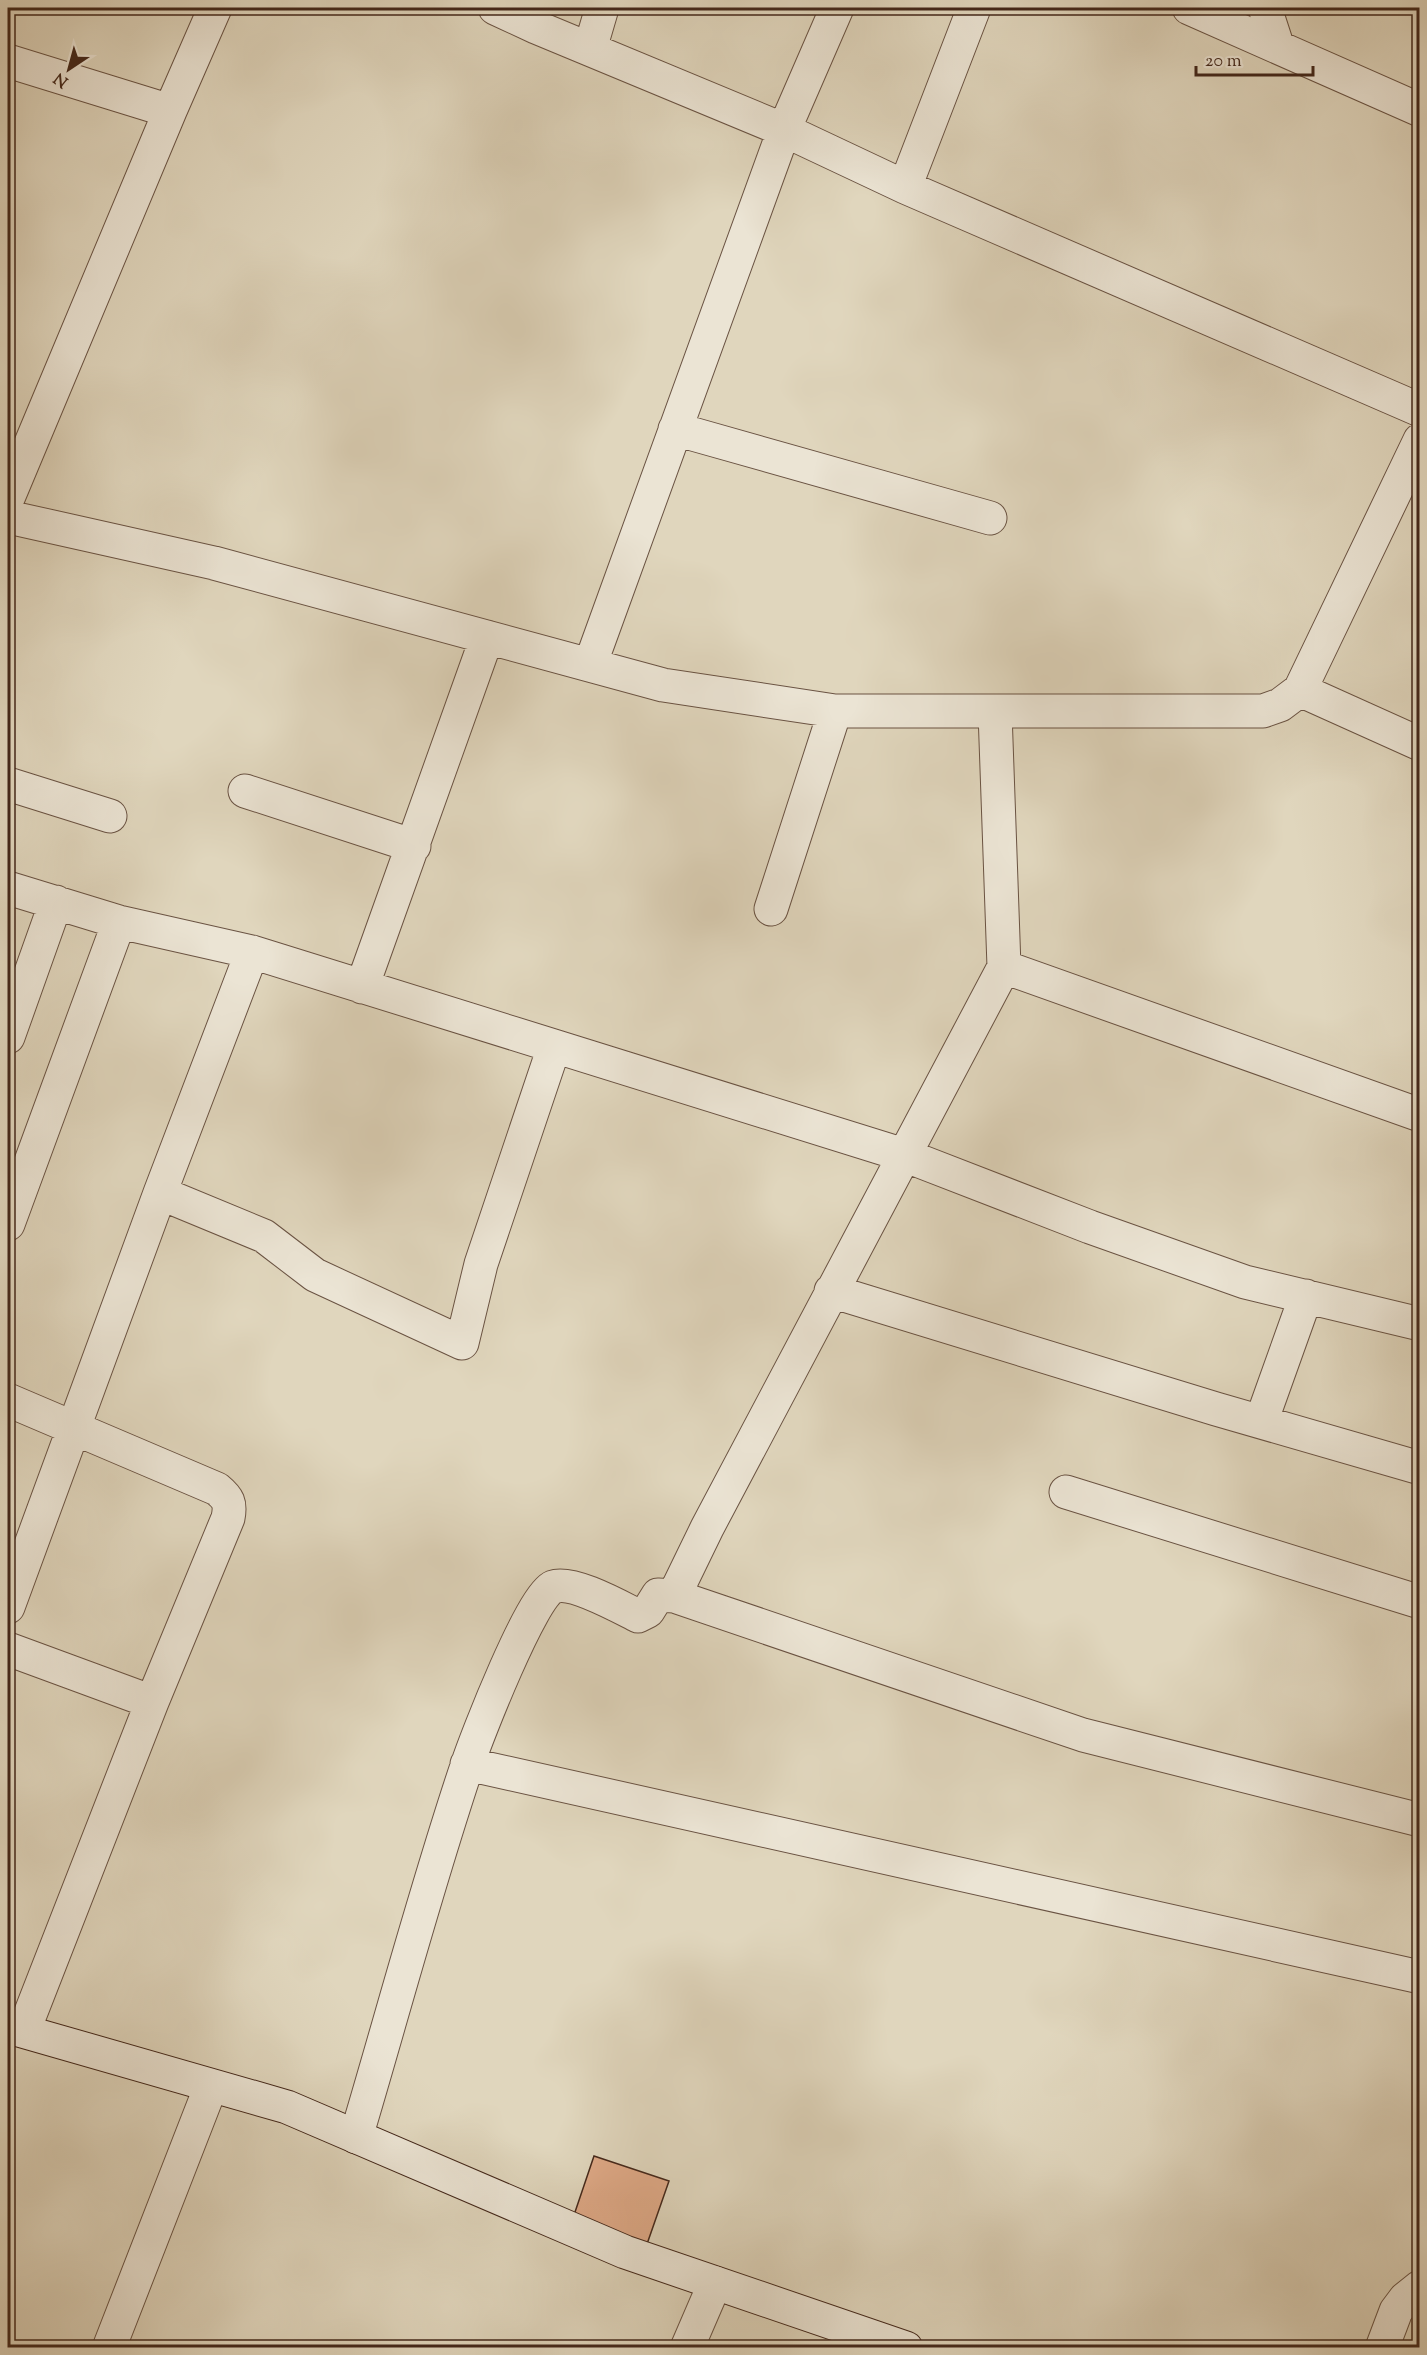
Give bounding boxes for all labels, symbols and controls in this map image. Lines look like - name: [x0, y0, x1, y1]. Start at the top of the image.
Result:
- north arrow: [39, 39, 99, 99]
- scale bar: [1196, 39, 1313, 77]
- text: 20 m: [1205, 49, 1242, 75]
- text: N: [50, 66, 74, 92]

